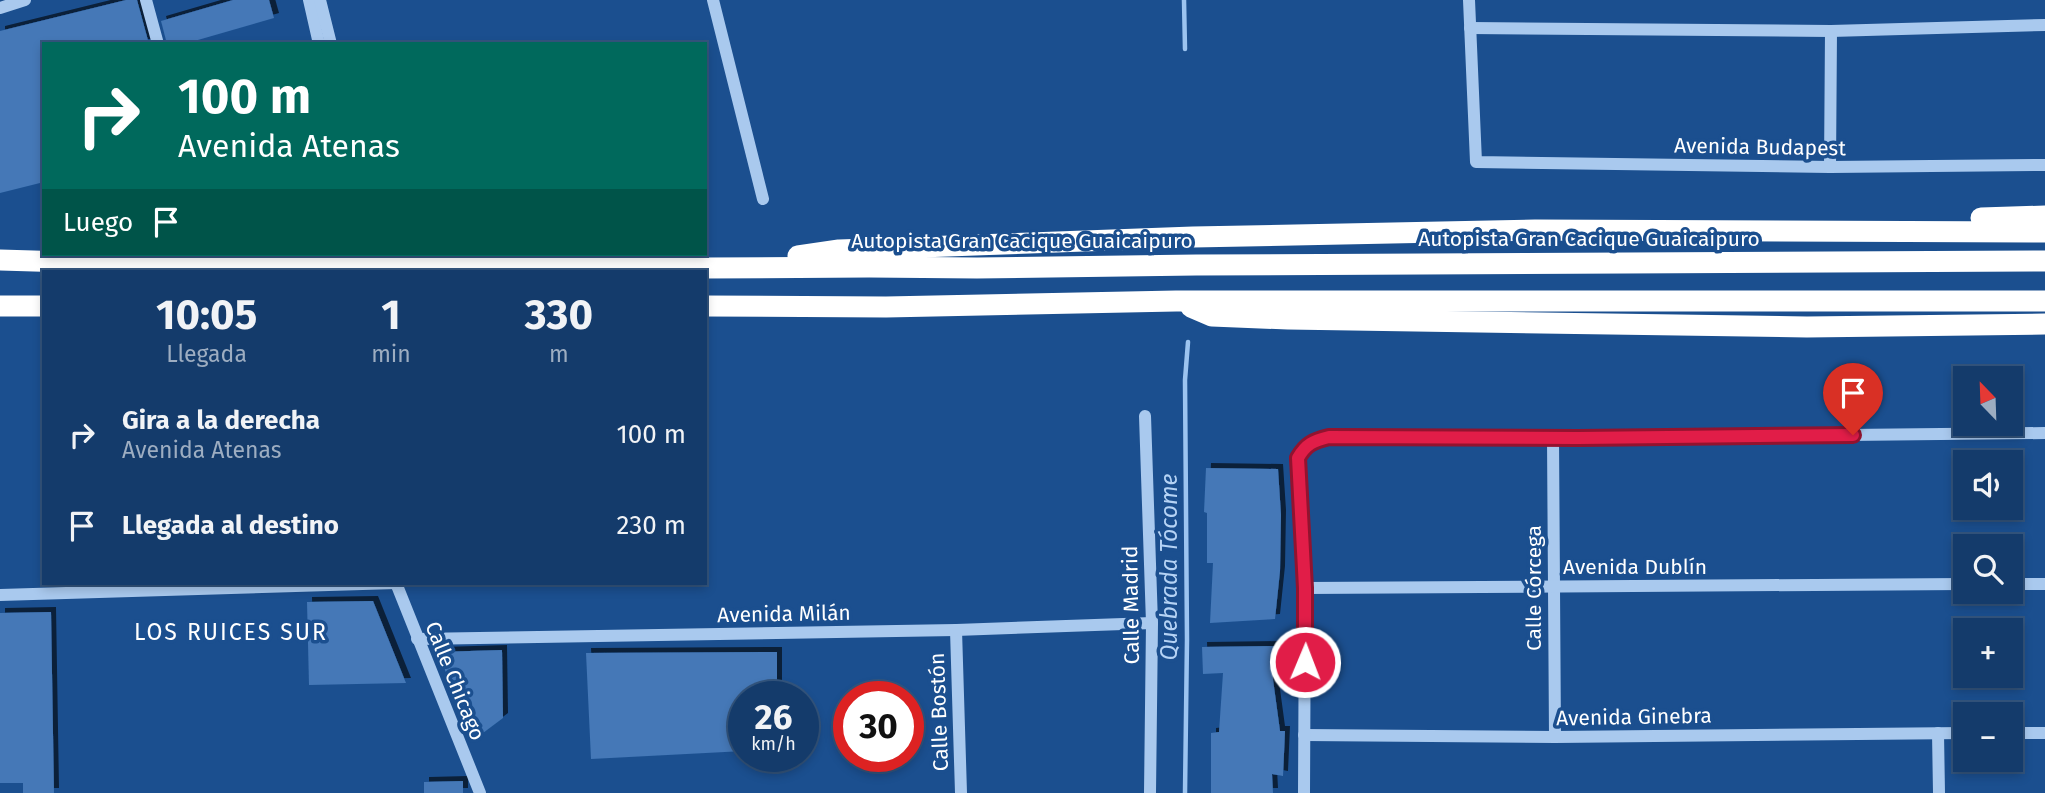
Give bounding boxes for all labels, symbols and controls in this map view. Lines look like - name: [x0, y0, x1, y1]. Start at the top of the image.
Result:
- text: 100 m: [178, 67, 311, 126]
- icon: right: [63, 70, 154, 161]
- text: Avenida Atenas: [178, 127, 400, 165]
- street label: Avenida Budapest: [1674, 133, 1847, 162]
- icon: arrive: [147, 203, 185, 241]
- text: Luego: [63, 207, 133, 238]
- street label: Autopista Gran Cacique Guaicaipuro: [1418, 226, 1760, 252]
- street label: Autopista Gran Cacique Guaicaipuro: [851, 228, 1193, 254]
- text: 10:05: [156, 290, 257, 340]
- text: 1: [381, 290, 401, 340]
- text: 330: [525, 290, 593, 340]
- text: Llegada: [166, 340, 247, 368]
- text: min: [371, 340, 411, 368]
- text: m: [549, 340, 569, 368]
- pin: [1823, 363, 1883, 435]
- north arrow: [1953, 366, 2023, 436]
- map controls: [1953, 366, 2023, 772]
- icon: arrive: [1834, 374, 1872, 412]
- text: Gira a la derecha: [122, 405, 320, 436]
- icon: right: [63, 416, 101, 454]
- text: 100 m: [617, 419, 686, 450]
- text: Avenida Atenas: [122, 436, 281, 464]
- button: sound: [1953, 450, 2023, 520]
- water label: Quebrada Tócome: [1155, 474, 1183, 660]
- icon: arrive: [63, 507, 101, 545]
- text: Llegada al destino: [122, 510, 339, 541]
- text: 230 m: [617, 510, 686, 541]
- street label: Calle Córcega: [1521, 525, 1547, 651]
- button: search: [1953, 534, 2023, 604]
- street label: Calle Madrid: [1117, 545, 1145, 665]
- street label: Avenida Dublín: [1563, 554, 1707, 580]
- street label: Avenida Milán: [717, 600, 851, 628]
- district label: LOS RUICES SUR: [134, 618, 328, 646]
- street label: Calle Chicago: [419, 618, 491, 744]
- button: +: [1953, 618, 2023, 688]
- position arrow: [1268, 625, 1342, 699]
- street label: Calle Bostón: [924, 652, 954, 772]
- speed limit sign: 30: [833, 681, 924, 772]
- text: 26: [755, 696, 792, 738]
- button: −: [1953, 702, 2023, 772]
- street label: Avenida Ginebra: [1556, 703, 1712, 731]
- text: km/h: [751, 733, 796, 755]

